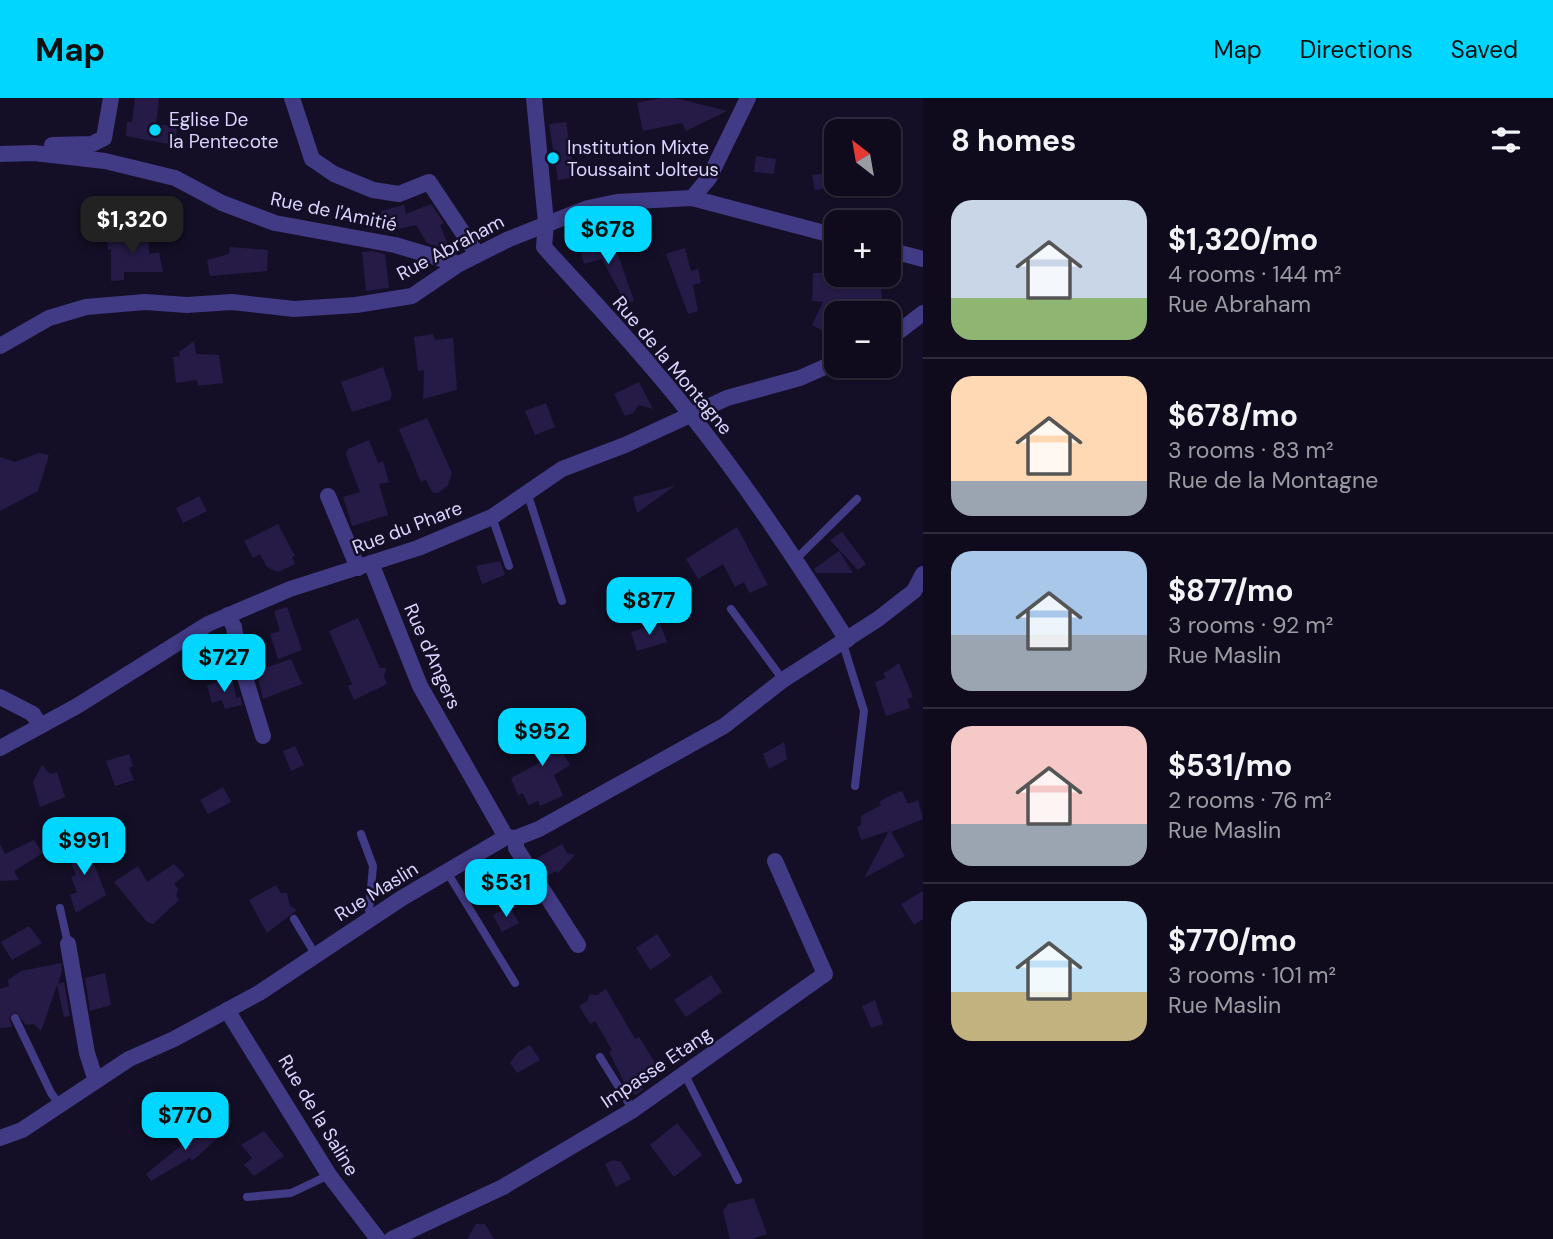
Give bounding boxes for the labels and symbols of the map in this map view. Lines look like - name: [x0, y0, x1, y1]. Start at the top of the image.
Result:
- place label: Eglise De la Pentecote: [169, 107, 279, 154]
- north arrow: [824, 119, 901, 196]
- marker: Eglise De la Pentecote: [147, 122, 163, 138]
- place label: Institution Mixte Toussaint Jolteus: [567, 135, 719, 182]
- marker: Institution Mixte Toussaint Jolteus: [545, 150, 561, 166]
- street label: Rue de l'Amitié: [268, 186, 399, 237]
- pin: $1,320: [75, 197, 189, 256]
- pin: $678: [567, 206, 649, 266]
- street label: Rue Abraham: [392, 209, 508, 286]
- street label: Rue de la Montagne: [607, 291, 738, 440]
- street label: Rue du Phare: [349, 495, 466, 560]
- pin: $877: [608, 578, 690, 637]
- street label: Rue d'Angers: [398, 600, 467, 713]
- pin: $727: [183, 634, 265, 694]
- pin: $952: [501, 708, 583, 768]
- pin: $991: [43, 818, 125, 877]
- street label: Rue Maslin: [330, 856, 423, 927]
- pin: $531: [465, 860, 547, 919]
- street label: Impasse Etang: [596, 1021, 717, 1114]
- street label: Rue de la Saline: [273, 1050, 365, 1181]
- pin: $770: [144, 1093, 226, 1152]

